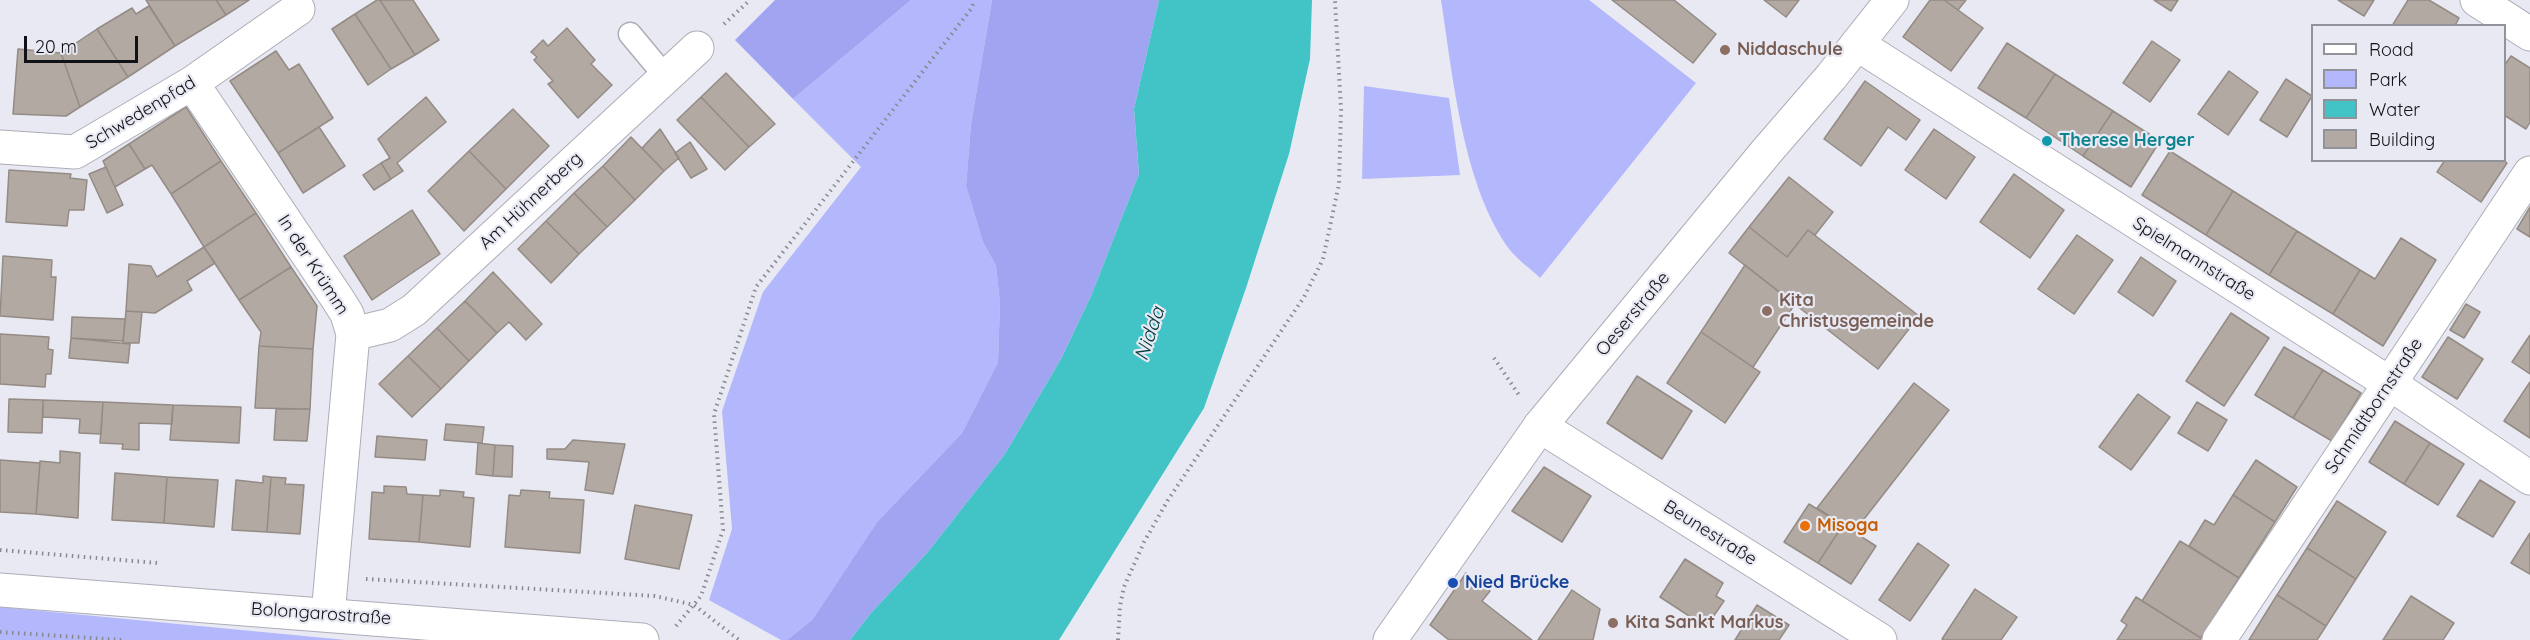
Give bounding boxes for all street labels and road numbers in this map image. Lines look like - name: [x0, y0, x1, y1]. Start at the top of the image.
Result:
- street label: Schwedenpfad: [82, 72, 200, 154]
- street label: Am Hühnerberg: [475, 148, 587, 254]
- street label: In der Krümm: [273, 211, 353, 319]
- street label: Spielmannstraße: [2129, 213, 2259, 305]
- street label: Oeserstraße: [1592, 268, 1674, 360]
- street label: Schmidtbornstraße: [2321, 334, 2427, 478]
- street label: Beunestraße: [1659, 496, 1761, 570]
- street label: Bolongarostraße: [250, 598, 392, 630]

